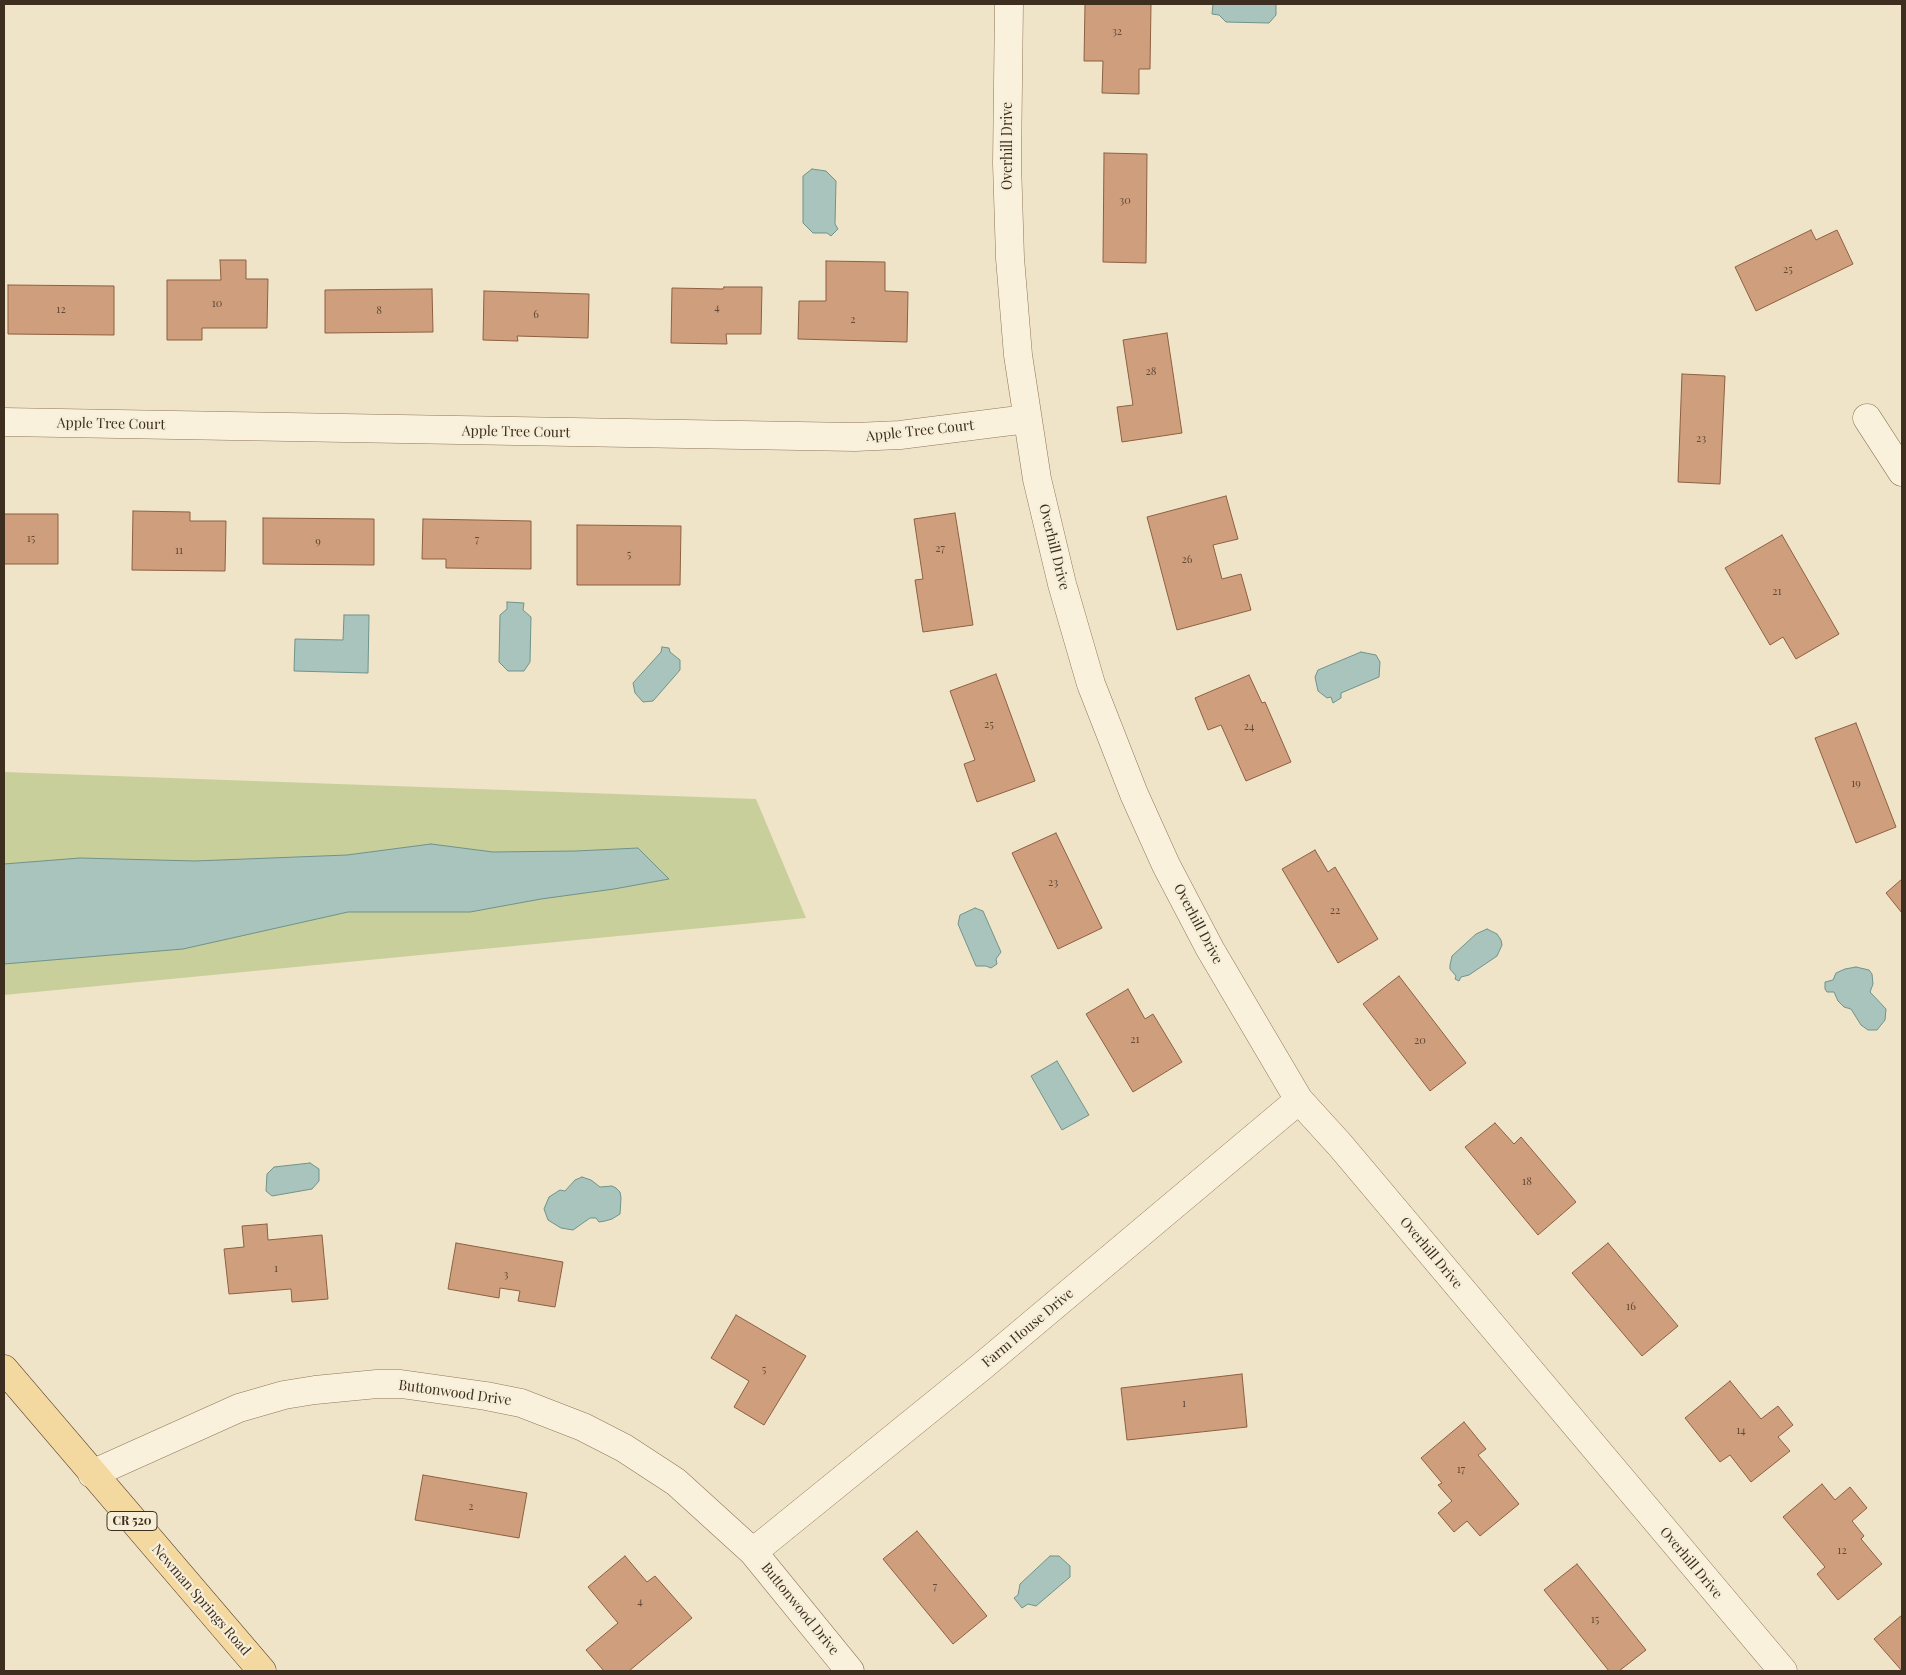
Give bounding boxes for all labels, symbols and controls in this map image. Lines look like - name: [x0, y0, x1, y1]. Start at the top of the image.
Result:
- house number: 32: [1112, 25, 1122, 39]
- street label: Overhill Drive: [1000, 102, 1016, 190]
- house number: 30: [1119, 194, 1131, 208]
- house number: 25: [1783, 263, 1793, 277]
- house number: 10: [212, 297, 222, 311]
- house number: 4: [714, 301, 720, 315]
- house number: 12: [56, 303, 66, 317]
- house number: 8: [376, 304, 382, 318]
- house number: 6: [533, 308, 539, 322]
- house number: 2: [850, 313, 856, 327]
- house number: 28: [1146, 365, 1156, 379]
- street label: Apple Tree Court: [57, 415, 165, 433]
- street label: Apple Tree Court: [865, 417, 975, 445]
- street label: Apple Tree Court: [462, 423, 570, 441]
- house number: 23: [1696, 432, 1706, 446]
- street label: Overhill Drive: [1035, 502, 1073, 592]
- house number: 15: [27, 532, 35, 546]
- house number: 7: [475, 533, 479, 547]
- house number: 9: [315, 535, 321, 549]
- house number: 27: [935, 542, 945, 556]
- house number: 11: [175, 544, 183, 558]
- house number: 5: [627, 548, 631, 562]
- house number: 26: [1182, 553, 1192, 567]
- house number: 21: [1772, 585, 1782, 599]
- house number: 25: [984, 718, 994, 732]
- house number: 24: [1244, 720, 1254, 734]
- house number: 19: [1851, 777, 1861, 791]
- house number: 23: [1048, 876, 1058, 890]
- street label: Overhill Drive: [1170, 881, 1226, 967]
- house number: 22: [1330, 904, 1340, 918]
- house number: 21: [1130, 1033, 1140, 1047]
- house number: 20: [1414, 1034, 1426, 1048]
- house number: 18: [1522, 1175, 1532, 1189]
- street label: Overhill Drive: [1396, 1214, 1466, 1292]
- house number: 1: [274, 1262, 278, 1276]
- house number: 3: [504, 1268, 508, 1282]
- street label: Farm House Drive: [979, 1285, 1077, 1371]
- house number: 16: [1626, 1300, 1636, 1314]
- house number: 5: [762, 1363, 766, 1377]
- street label: Buttonwood Drive: [397, 1377, 513, 1409]
- house number: 1: [1182, 1397, 1186, 1411]
- house number: 14: [1736, 1424, 1746, 1438]
- house number: 17: [1457, 1463, 1465, 1477]
- house number: 2: [468, 1500, 474, 1514]
- road number: CR 520: [107, 1512, 157, 1530]
- street label: Overhill Drive: [1656, 1524, 1726, 1602]
- street label: Newman Springs Road: [148, 1541, 254, 1659]
- house number: 12: [1837, 1544, 1847, 1558]
- street label: Buttonwood Drive: [758, 1559, 842, 1659]
- house number: 7: [933, 1580, 937, 1594]
- house number: 4: [637, 1595, 643, 1609]
- house number: 15: [1591, 1613, 1599, 1627]

